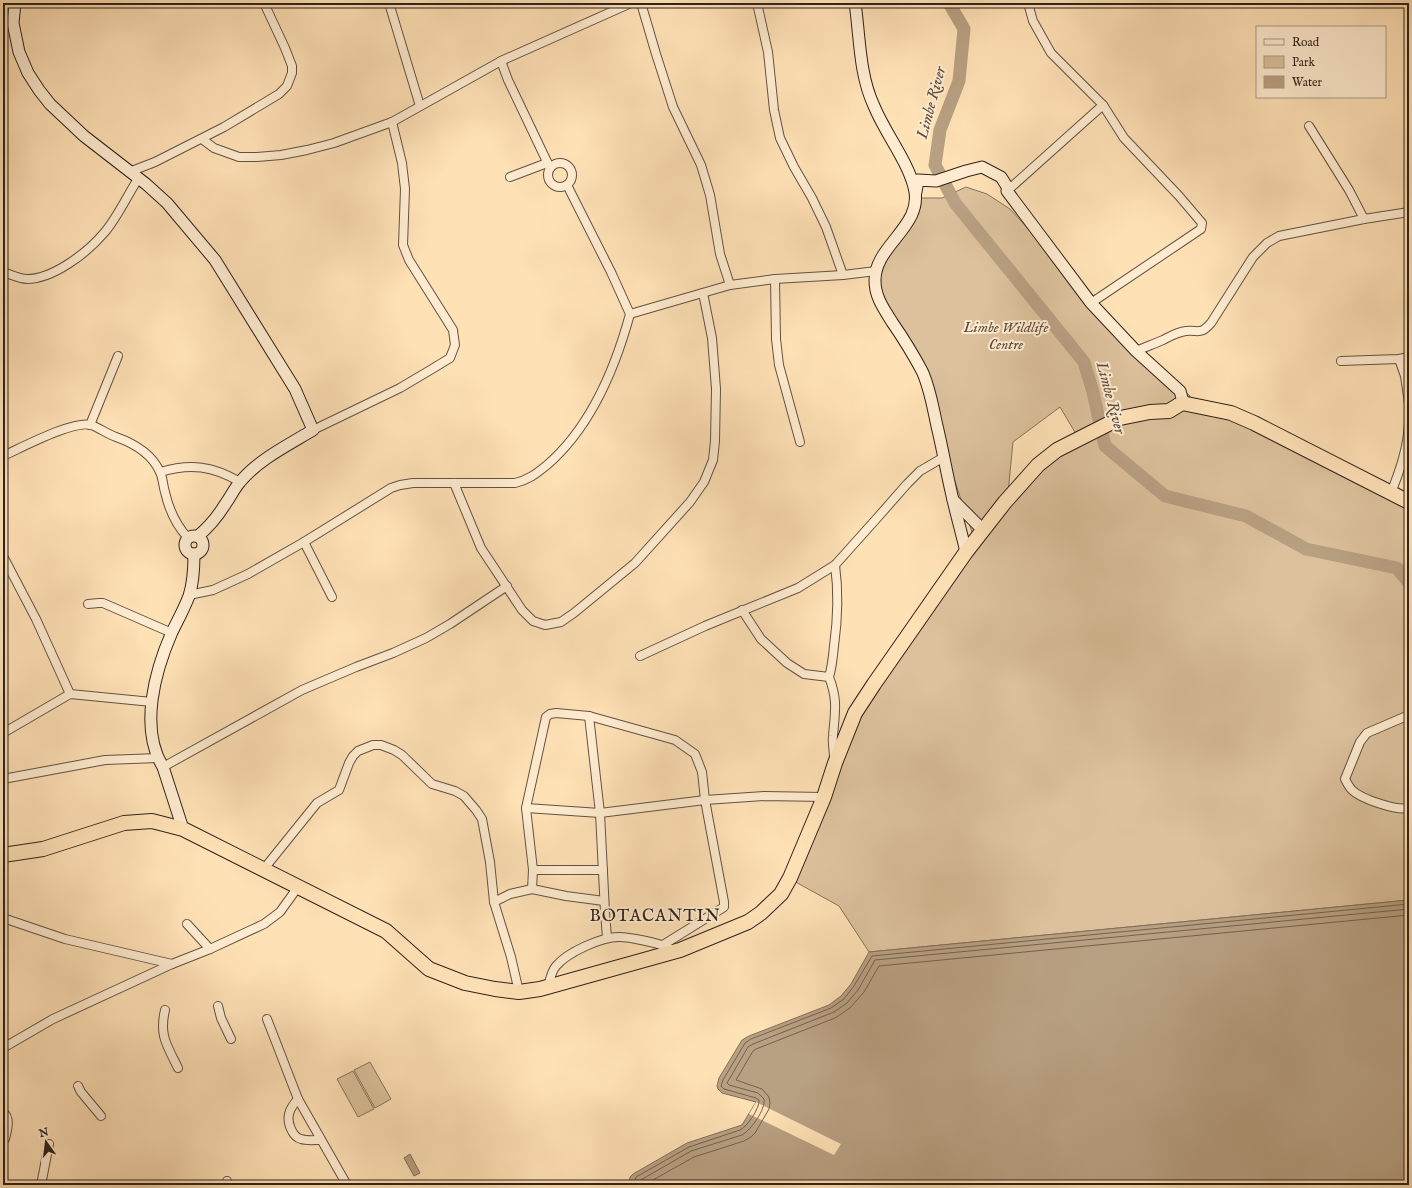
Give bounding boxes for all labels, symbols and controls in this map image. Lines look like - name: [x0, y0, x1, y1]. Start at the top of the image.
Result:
- legend: [1256, 26, 1386, 98]
- text: Road: [1292, 35, 1320, 50]
- text: Park: [1292, 55, 1315, 70]
- water label: Limbe River: [912, 63, 952, 142]
- text: Water: [1292, 75, 1323, 90]
- park label: Limbe Wildlife Centre: [963, 318, 1048, 354]
- water label: Limbe River: [1090, 359, 1130, 438]
- district label: BOTACANTIN: [589, 906, 721, 927]
- north arrow: [26, 1122, 66, 1162]
- text: N: [37, 1125, 51, 1141]

